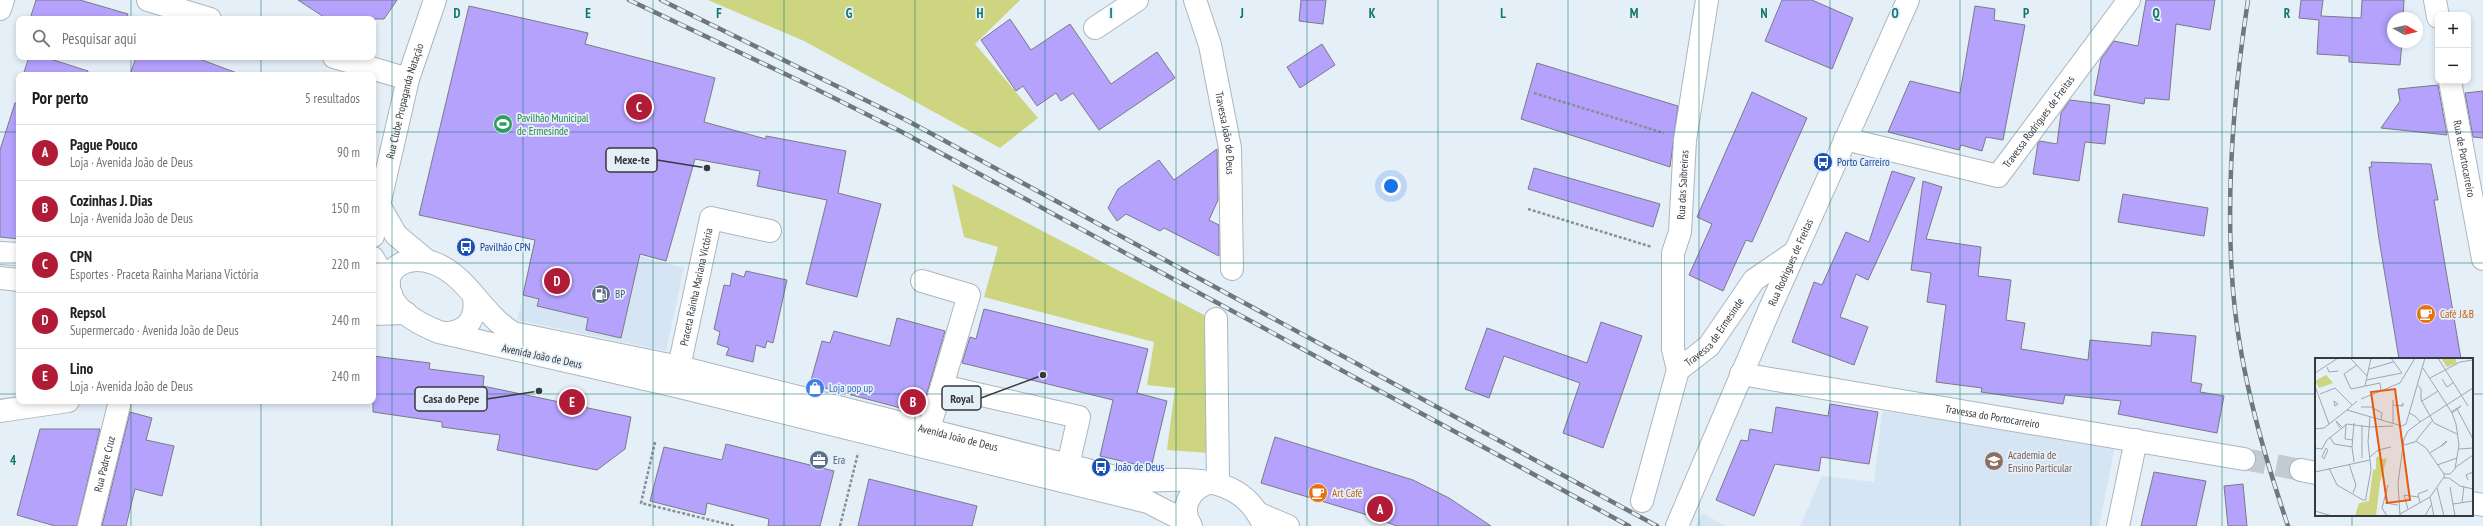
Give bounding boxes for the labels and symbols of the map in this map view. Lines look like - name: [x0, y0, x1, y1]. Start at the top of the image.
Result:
- text: D: [454, 5, 461, 22]
- text: E: [585, 5, 591, 22]
- text: F: [716, 5, 722, 22]
- text: G: [846, 5, 853, 22]
- text: H: [977, 5, 984, 22]
- text: I: [1109, 5, 1113, 22]
- text: J: [1239, 5, 1244, 22]
- text: K: [1369, 5, 1376, 22]
- text: L: [1500, 5, 1506, 22]
- text: M: [1630, 5, 1639, 22]
- text: N: [1760, 5, 1768, 22]
- text: O: [1891, 5, 1899, 22]
- text: P: [2023, 5, 2029, 22]
- text: Q: [2152, 5, 2160, 22]
- text: R: [2284, 5, 2291, 22]
- north arrow: [2387, 12, 2423, 48]
- street label: Rua Clube Propaganda Natação: [383, 41, 427, 160]
- street label: Travessa Rodrigues de Freitas: [1999, 73, 2077, 171]
- street label: Travessa João de Deus: [1212, 90, 1237, 175]
- pin: C: [626, 92, 652, 122]
- place label: Pavilhão Municipal de Ermesinde: [517, 111, 589, 138]
- sports icon: Pavilhão Municipal de Ermesinde: [492, 113, 514, 135]
- street label: Rua de Portocarreiro: [2450, 119, 2478, 199]
- callout: Mexe-te: [606, 148, 657, 172]
- street label: Rua das Saibreiras: [1674, 149, 1691, 220]
- bus stop icon: Porto Carreiro: [1812, 151, 1834, 173]
- text: Mexe-te: [614, 152, 650, 167]
- place label: Porto Carreiro: [1837, 155, 1890, 169]
- your location: [1381, 176, 1401, 196]
- street label: Rua Rodrigues de Freitas: [1765, 216, 1816, 308]
- street label: Praceta Rainha Mariana Victória: [677, 227, 716, 347]
- bus stop icon: Pavilhão CPN: [455, 236, 477, 258]
- place label: Pavilhão CPN: [480, 240, 531, 254]
- pin: D: [544, 266, 570, 296]
- fuel station icon: BP: [590, 283, 612, 305]
- place label: BP: [615, 287, 625, 301]
- street label: Travessa de Ermesinde: [1682, 295, 1747, 369]
- cafe icon: Café J&B: [2415, 303, 2437, 325]
- place label: Café J&B: [2440, 307, 2474, 321]
- street label: Avenida João de Deus: [501, 341, 584, 371]
- inset map: [2315, 358, 2473, 516]
- shop icon: Loja pop up: [804, 377, 826, 399]
- place label: Loja pop up: [829, 381, 873, 395]
- callout: Royal: [942, 386, 981, 410]
- callout: Casa do Pepe: [415, 387, 487, 411]
- pin: E: [559, 387, 585, 417]
- pin: B: [900, 387, 926, 417]
- text: Casa do Pepe: [423, 391, 479, 406]
- text: Royal: [950, 391, 974, 406]
- street label: Travessa do Portocarreiro: [1944, 402, 2041, 431]
- street label: Avenida João de Deus: [917, 421, 1000, 454]
- street label: Rua Padre Cruz: [91, 434, 118, 493]
- place label: Academia de Ensino Particular: [2008, 448, 2072, 475]
- office icon: Era: [808, 449, 830, 471]
- school or university icon: Academia de Ensino Particular: [1983, 450, 2005, 472]
- text: 4: [10, 452, 17, 469]
- place label: Era: [833, 453, 845, 467]
- bus stop icon: João de Deus: [1090, 456, 1112, 478]
- place label: João de Deus: [1114, 460, 1165, 474]
- cafe icon: Art Café: [1307, 482, 1329, 504]
- place label: Art Café: [1332, 486, 1363, 500]
- pin: A: [1367, 494, 1393, 524]

